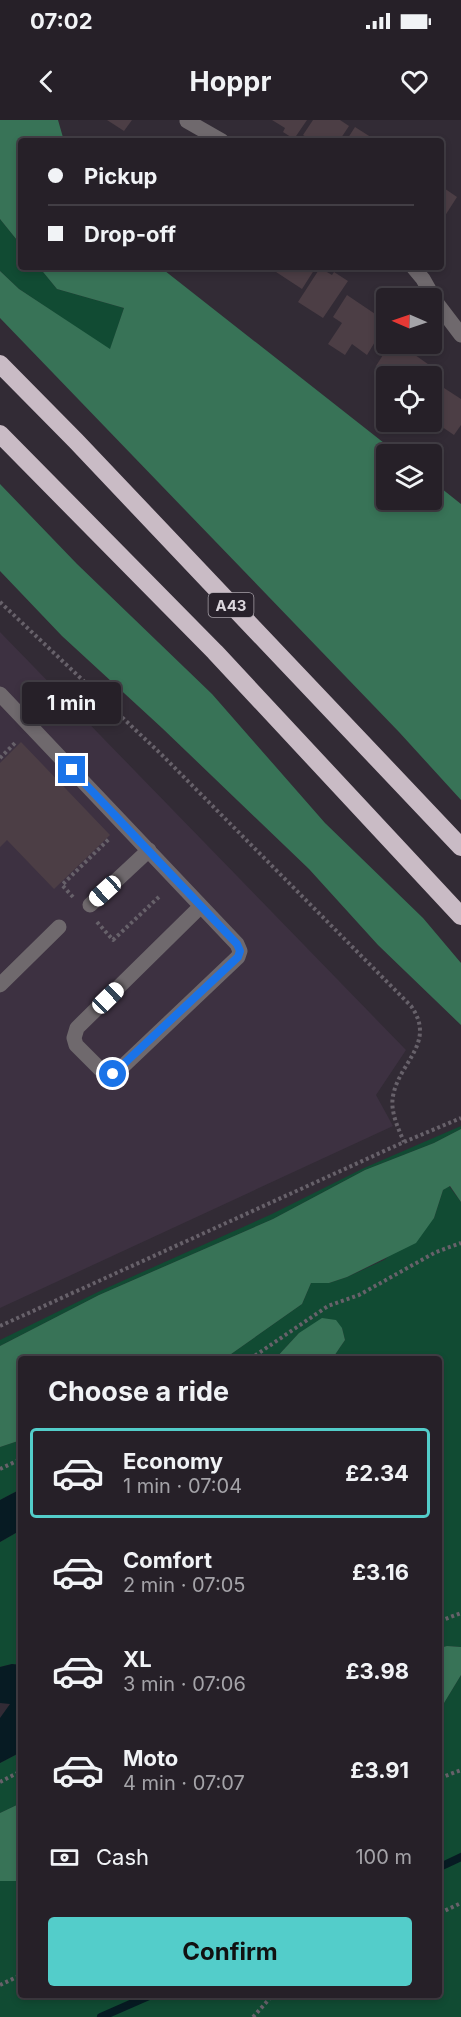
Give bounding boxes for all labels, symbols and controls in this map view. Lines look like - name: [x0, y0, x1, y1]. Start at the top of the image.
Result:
- text: 07:02: [30, 8, 93, 34]
- icon: back: [30, 65, 63, 98]
- text: Hoppr: [190, 65, 271, 98]
- icon: heart: [398, 65, 431, 98]
- text: Pickup: [84, 163, 158, 189]
- text: Drop-off: [84, 221, 176, 247]
- north arrow: [376, 288, 442, 354]
- map controls: [376, 288, 442, 510]
- button: locate: [376, 366, 442, 432]
- button: layers: [376, 444, 442, 510]
- road number: A43: [208, 593, 254, 617]
- callout: 1 min: [22, 683, 122, 725]
- text: 1 min: [47, 691, 96, 715]
- route end: [58, 756, 85, 783]
- car: [86, 872, 124, 910]
- car: [89, 979, 127, 1017]
- route start: [99, 1060, 126, 1087]
- text: Choose a ride: [48, 1375, 229, 1408]
- icon: car: [51, 1446, 105, 1500]
- text: Economy: [123, 1448, 223, 1474]
- text: £2.34: [345, 1460, 409, 1486]
- text: 1 min · 07:04: [123, 1474, 242, 1498]
- icon: car: [51, 1545, 105, 1599]
- text: Comfort: [123, 1547, 212, 1573]
- text: £3.16: [352, 1559, 409, 1585]
- text: 2 min · 07:05: [123, 1573, 245, 1597]
- icon: car: [51, 1644, 105, 1698]
- text: XL: [123, 1646, 152, 1672]
- text: £3.98: [346, 1658, 409, 1684]
- text: 3 min · 07:06: [123, 1672, 246, 1696]
- icon: car: [51, 1743, 105, 1797]
- text: Moto: [123, 1745, 178, 1771]
- text: £3.91: [350, 1757, 409, 1783]
- text: 4 min · 07:07: [123, 1771, 245, 1795]
- icon: cash: [48, 1841, 81, 1874]
- text: Cash: [96, 1844, 149, 1870]
- text: 100 m: [355, 1845, 412, 1869]
- button: Confirm: [48, 1917, 412, 1986]

